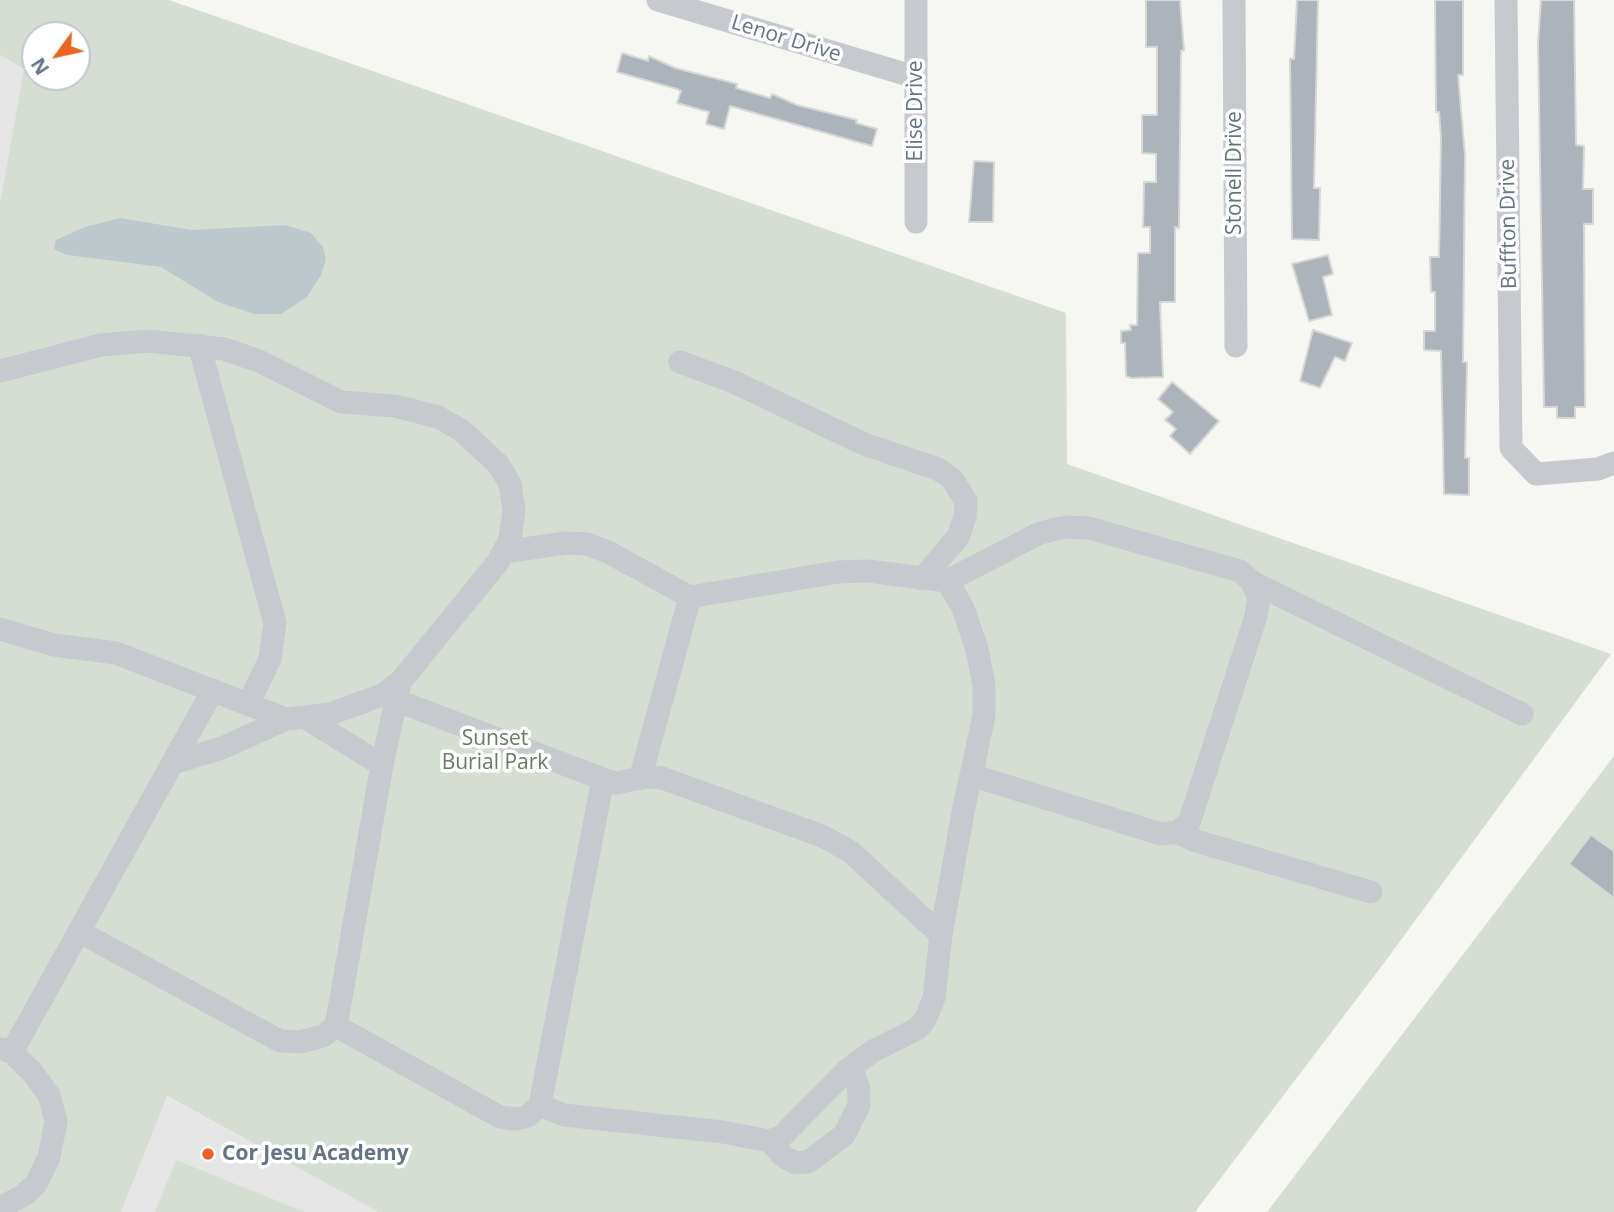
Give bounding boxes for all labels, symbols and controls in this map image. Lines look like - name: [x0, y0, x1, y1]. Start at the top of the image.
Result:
- street label: Lenor Drive: [728, 10, 844, 68]
- north arrow: [21, 21, 91, 91]
- text: N: [25, 53, 55, 80]
- street label: Elise Drive: [903, 61, 929, 161]
- street label: Stonell Drive: [1222, 111, 1248, 235]
- street label: Buffton Drive: [1495, 159, 1523, 289]
- park label: Sunset Burial Park: [442, 726, 548, 776]
- place label: Cor Jesu Academy: [222, 1141, 409, 1167]
- marker: Cor Jesu Academy: [200, 1146, 216, 1162]

